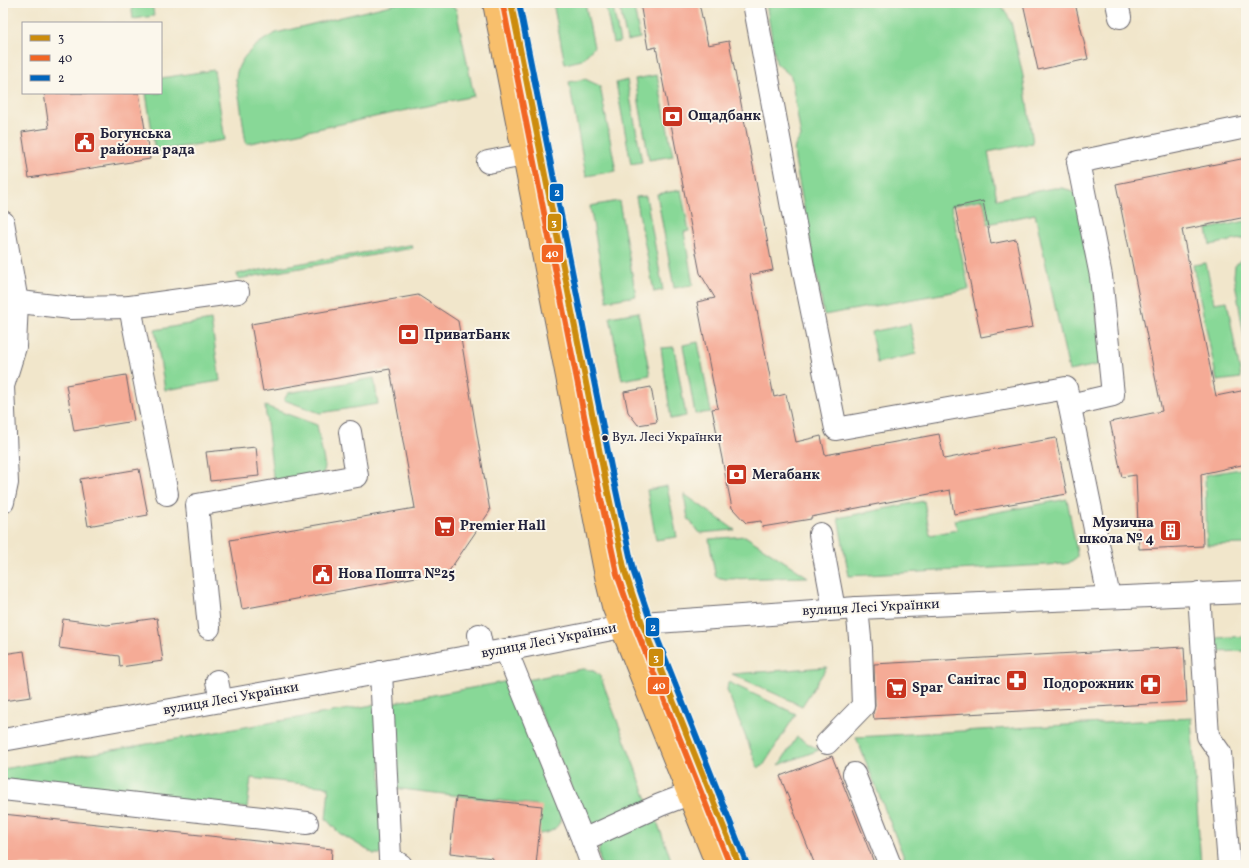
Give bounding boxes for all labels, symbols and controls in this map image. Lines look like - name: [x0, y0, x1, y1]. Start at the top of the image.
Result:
- legend: [22, 22, 162, 94]
- text: 3: [58, 31, 64, 47]
- text: 40: [58, 51, 72, 67]
- text: 2: [58, 71, 64, 87]
- bank icon: Ощадбанк: [659, 103, 685, 129]
- place label: Ощадбанк: [688, 107, 761, 126]
- place label: Богунська районна рада: [100, 125, 195, 160]
- public building icon: Богунська районна рада: [72, 129, 98, 155]
- line badge: 2: [549, 183, 564, 202]
- text: 2: [554, 186, 560, 201]
- line badge: 3: [547, 213, 562, 232]
- text: 3: [551, 216, 557, 231]
- line badge: 40: [541, 244, 564, 263]
- text: 40: [545, 247, 559, 262]
- bank icon: ПриватБанк: [396, 322, 422, 348]
- place label: ПриватБанк: [424, 326, 510, 345]
- place label: Вул. Лесі Українки: [612, 429, 722, 447]
- marker: Вул. Лесі Українки: [600, 433, 610, 443]
- bank icon: Мегабанк: [724, 462, 750, 488]
- place label: Мегабанк: [752, 466, 820, 485]
- supermarket icon: Premier Hall: [432, 513, 458, 539]
- place label: Музична школа № 4: [1079, 514, 1155, 549]
- place label: Premier Hall: [460, 517, 546, 536]
- building icon: Музична школа № 4: [1157, 518, 1183, 544]
- public building icon: Нова Пошта №25: [309, 561, 335, 587]
- place label: Нова Пошта №25: [338, 565, 455, 584]
- street label: вулиця Лесі Українки: [802, 595, 941, 621]
- line badge: 2: [645, 617, 660, 637]
- street label: вулиця Лесі Українки: [480, 618, 619, 663]
- text: 2: [650, 621, 656, 636]
- line badge: 3: [648, 648, 664, 667]
- text: 3: [653, 651, 659, 666]
- pharmacy icon: Санітас: [1003, 667, 1029, 693]
- place label: Санітас: [947, 671, 1000, 690]
- pharmacy icon: Подорожник: [1137, 671, 1163, 697]
- supermarket icon: Spar: [883, 675, 909, 701]
- place label: Подорожник: [1043, 675, 1135, 694]
- line badge: 40: [647, 676, 670, 695]
- street label: вулиця Лесі Українки: [162, 678, 301, 720]
- text: 40: [652, 679, 666, 694]
- place label: Spar: [912, 679, 943, 698]

